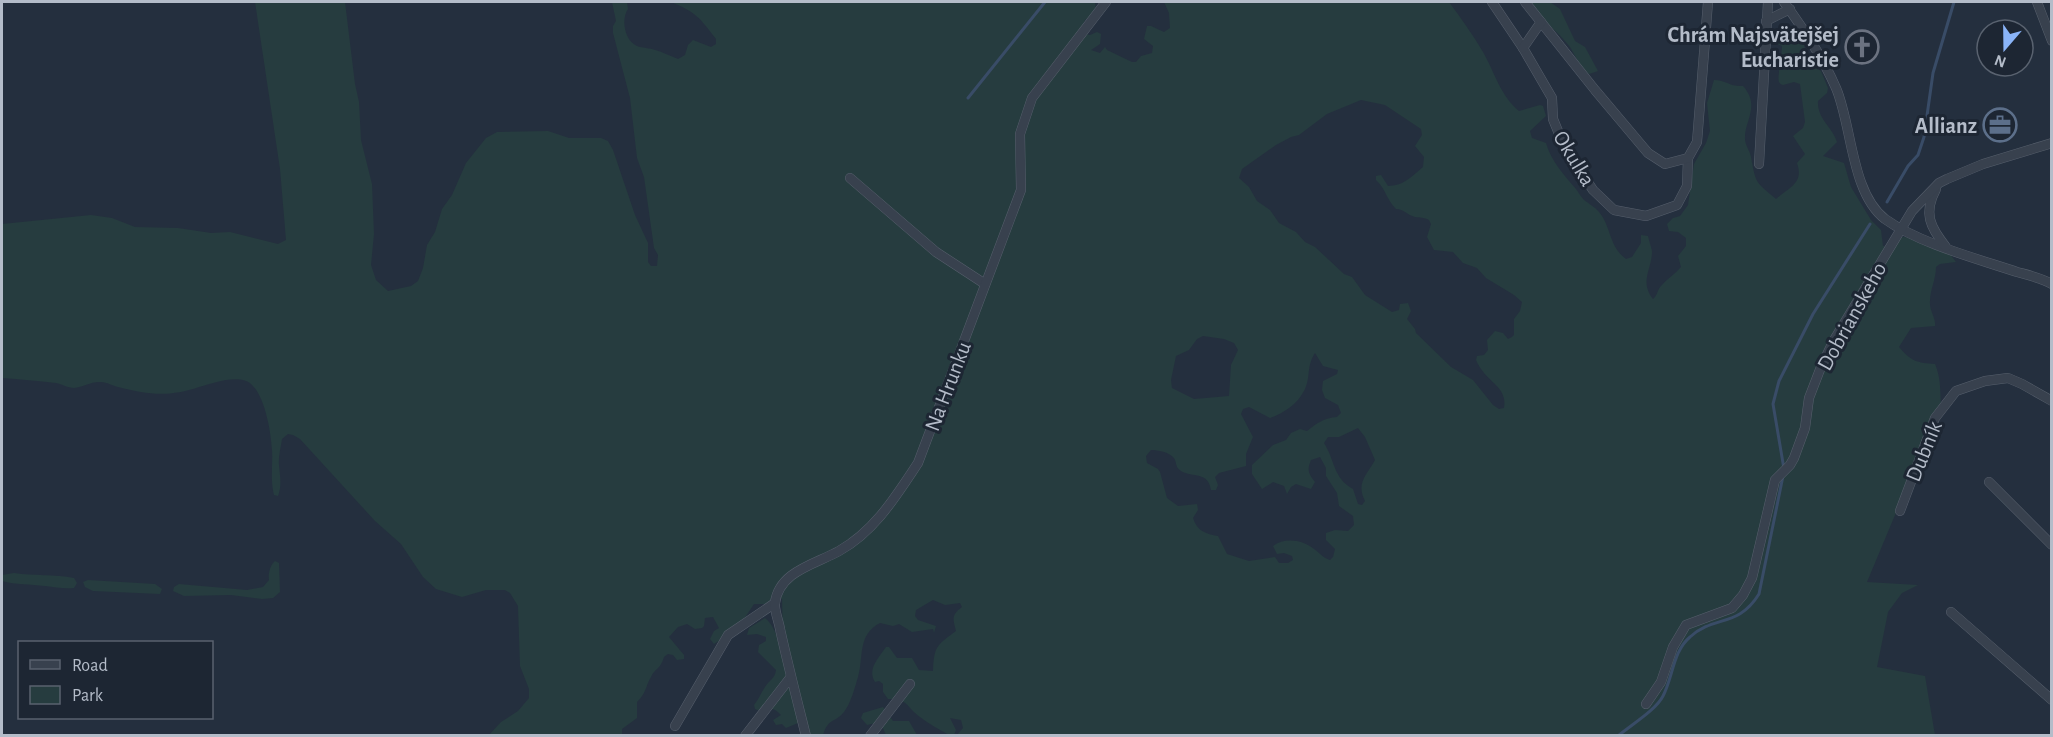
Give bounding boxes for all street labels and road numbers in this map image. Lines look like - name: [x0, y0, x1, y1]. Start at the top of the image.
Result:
- street label: Okulka: [1549, 127, 1599, 190]
- street label: Dobrianskeho: [1813, 259, 1891, 374]
- street label: Na Hrunku: [921, 339, 975, 434]
- street label: Dubník: [1902, 418, 1946, 485]

